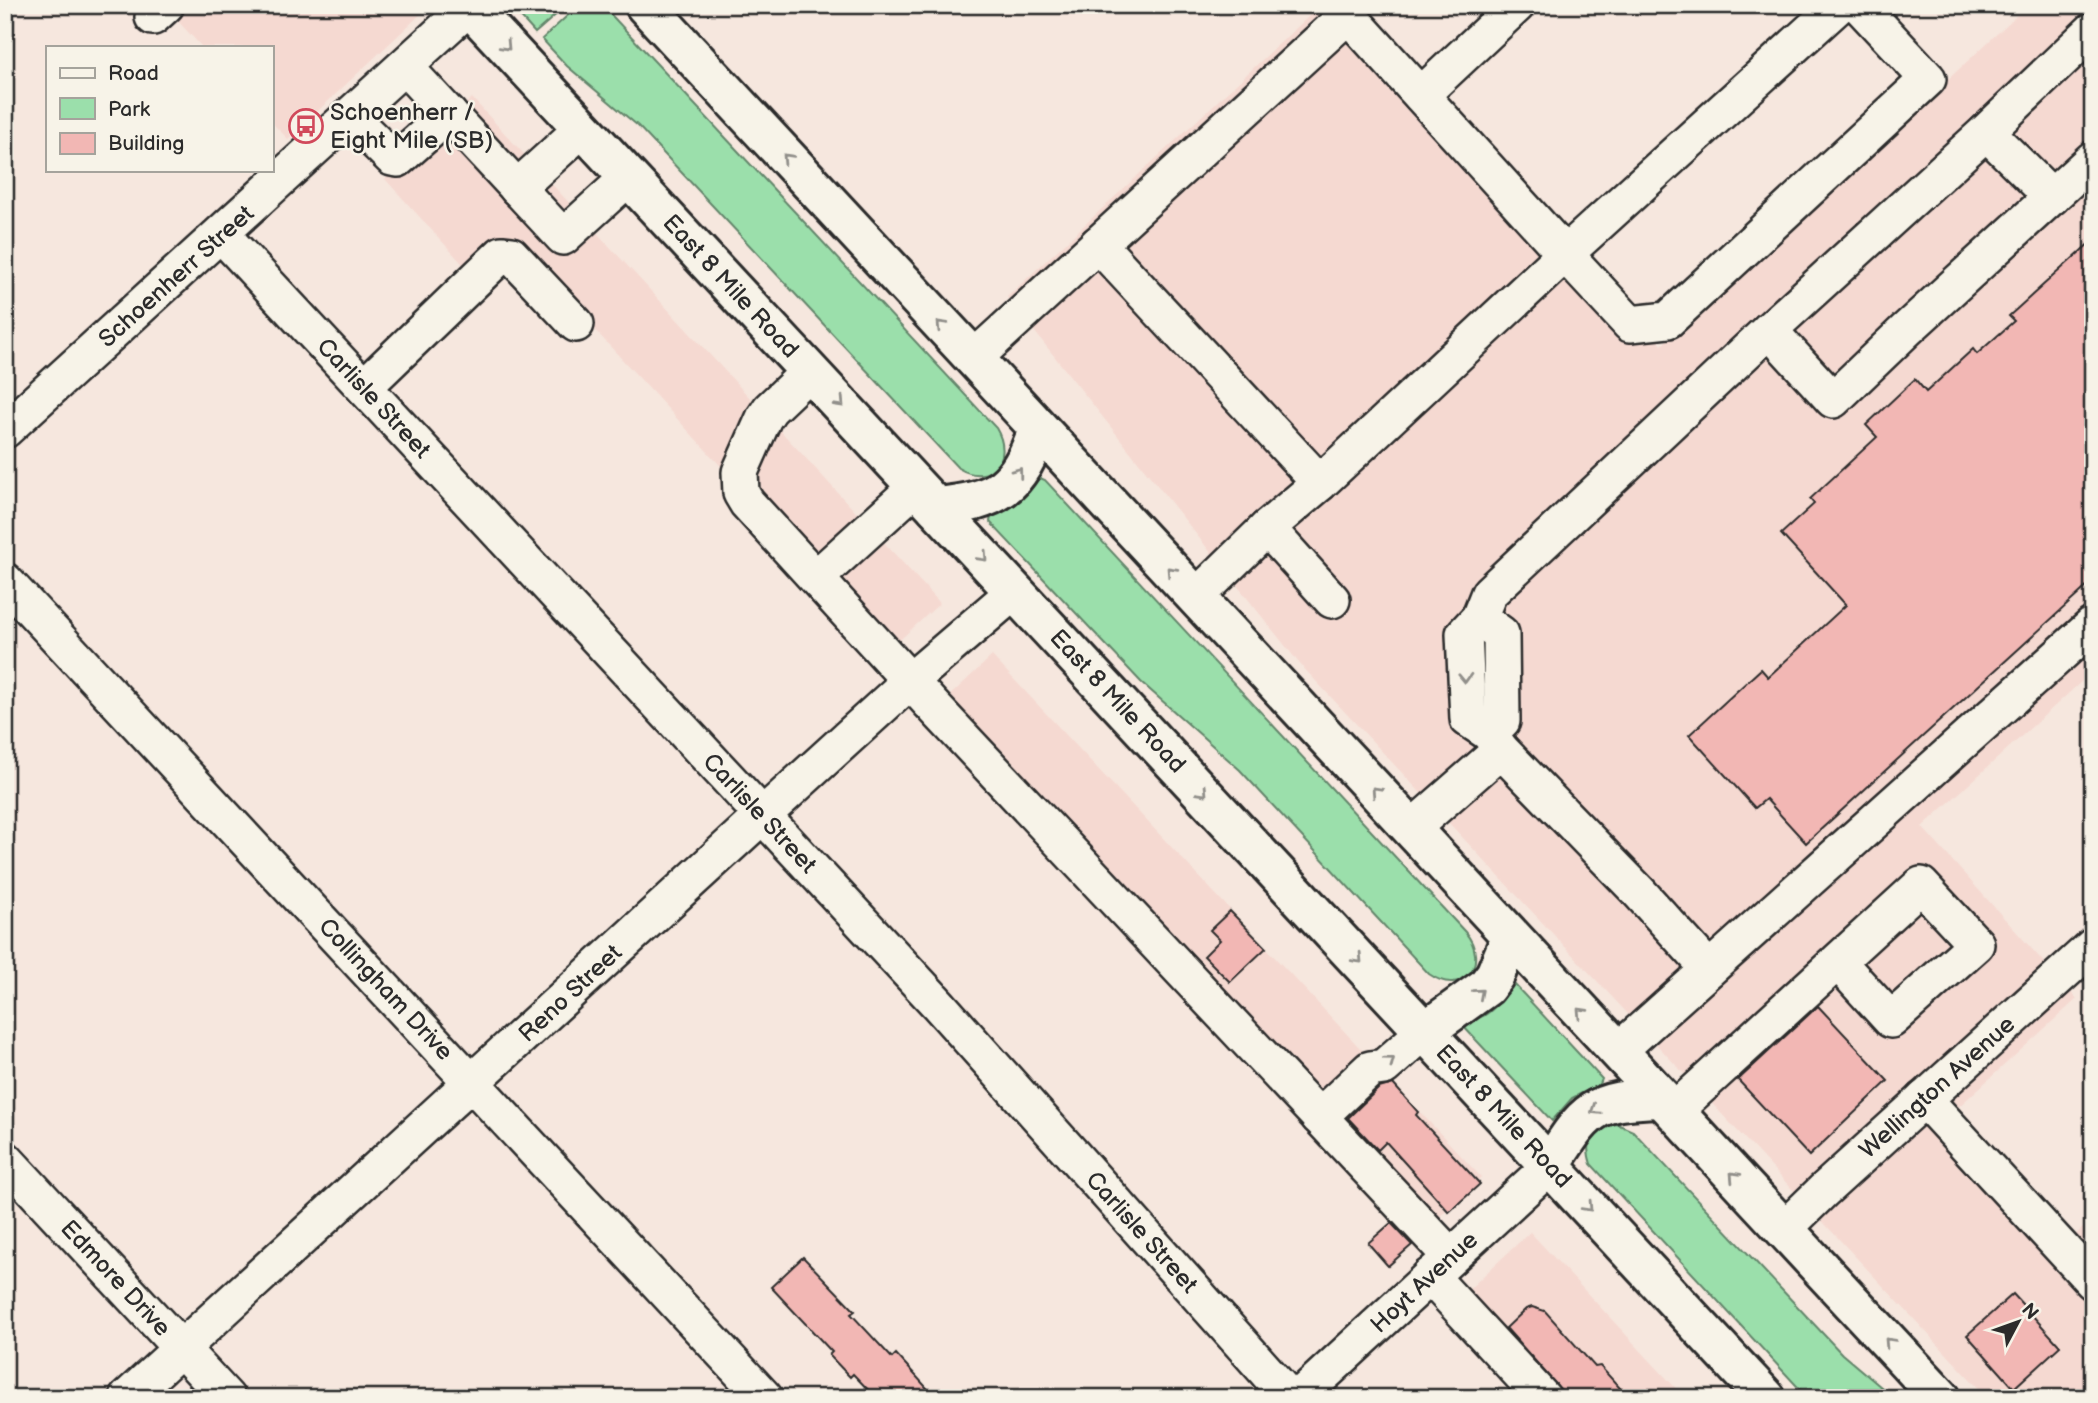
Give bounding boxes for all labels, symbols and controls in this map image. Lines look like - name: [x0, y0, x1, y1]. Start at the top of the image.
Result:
- one-way arrow: [497, 38, 510, 51]
- legend: [46, 46, 273, 172]
- text: Road: [108, 61, 159, 86]
- text: Park: [108, 97, 151, 122]
- place label: Schoenherr / Eight Mile (SB): [330, 98, 493, 155]
- bus stop icon: Schoenherr / Eight Mile (SB): [287, 107, 325, 145]
- text: Building: [108, 131, 184, 156]
- one-way arrow: [782, 153, 795, 166]
- street label: Schoenherr Street: [93, 199, 260, 354]
- street label: East 8 Mile Road: [657, 208, 805, 364]
- one-way arrow: [937, 320, 949, 333]
- street label: Carlisle Street: [311, 332, 437, 465]
- one-way arrow: [831, 395, 844, 408]
- one-way arrow: [1010, 467, 1022, 480]
- one-way arrow: [974, 549, 987, 562]
- one-way arrow: [1167, 566, 1180, 579]
- street label: East 8 Mile Road: [1044, 623, 1192, 779]
- one-way arrow: [1457, 673, 1472, 684]
- street label: Carlisle Street: [697, 747, 823, 880]
- one-way arrow: [1194, 784, 1207, 797]
- one-way arrow: [1371, 786, 1384, 799]
- street label: Collingham Drive: [312, 912, 459, 1067]
- street label: Reno Street: [513, 938, 628, 1048]
- one-way arrow: [1349, 951, 1362, 964]
- one-way arrow: [1470, 989, 1483, 1001]
- one-way arrow: [1577, 1007, 1589, 1020]
- street label: Wellington Avenue: [1854, 1010, 2021, 1165]
- street label: East 8 Mile Road: [1430, 1038, 1578, 1194]
- one-way arrow: [1382, 1057, 1394, 1069]
- one-way arrow: [1590, 1102, 1603, 1115]
- street label: Carlisle Street: [1080, 1166, 1204, 1300]
- one-way arrow: [1730, 1171, 1742, 1184]
- one-way arrow: [1580, 1199, 1592, 1212]
- street label: Edmore Drive: [54, 1214, 177, 1342]
- street label: Hoyt Avenue: [1365, 1225, 1484, 1339]
- north arrow: [1982, 1288, 2052, 1358]
- text: N: [2016, 1299, 2043, 1325]
- one-way arrow: [1885, 1337, 1897, 1350]

